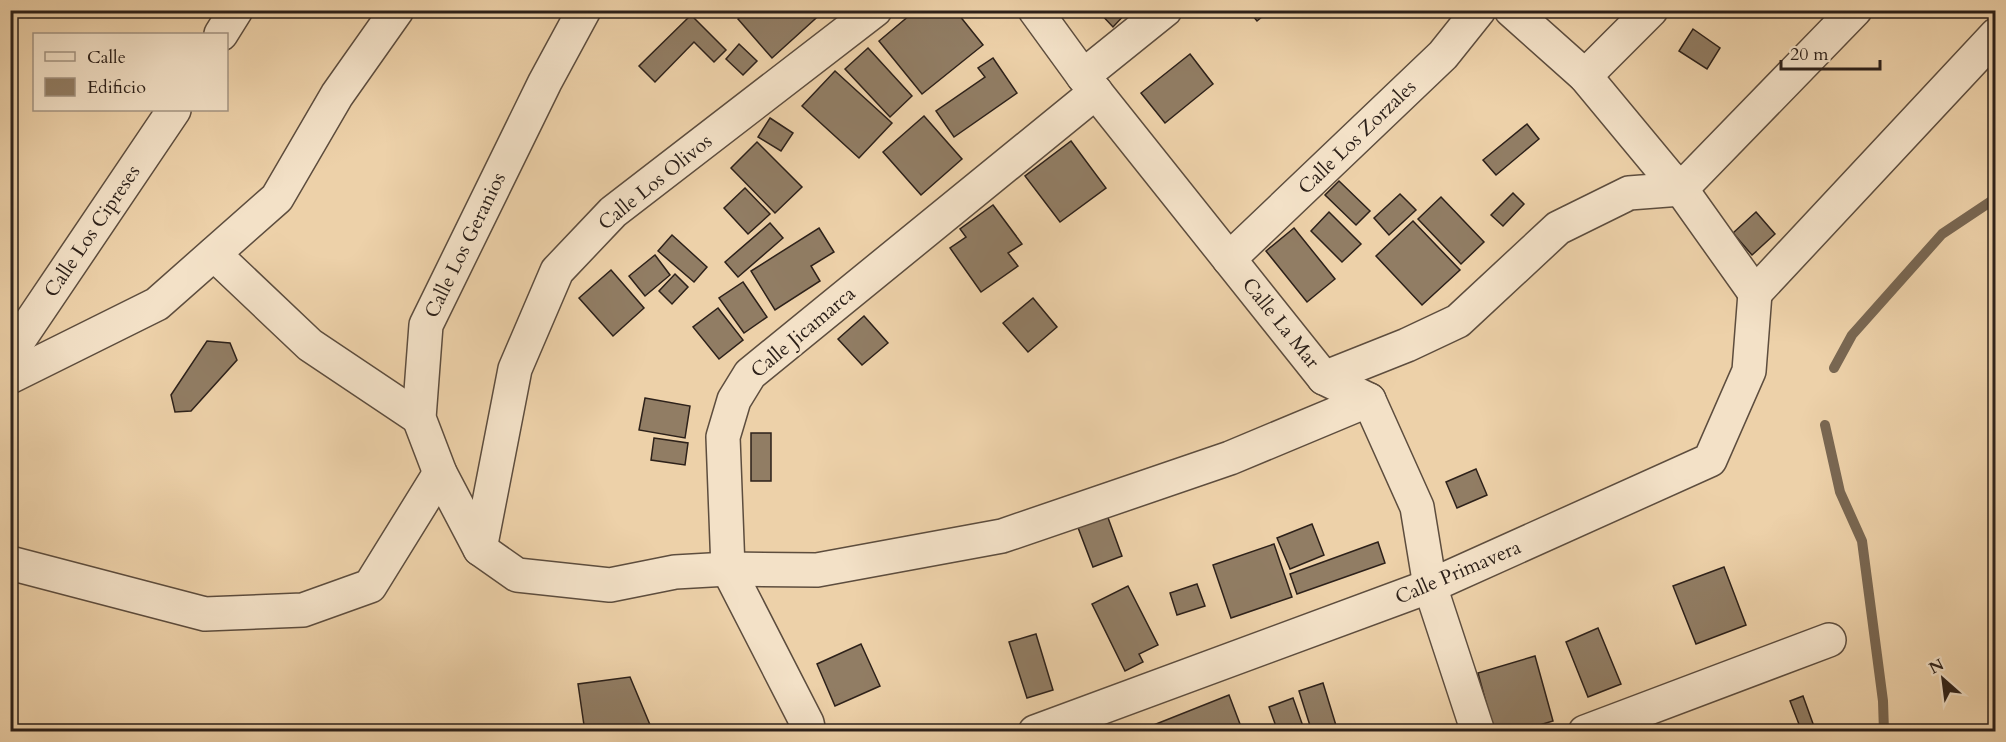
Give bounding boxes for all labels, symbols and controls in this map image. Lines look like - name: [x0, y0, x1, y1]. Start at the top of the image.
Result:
- legend: [33, 33, 228, 111]
- scale bar: [1781, 33, 1880, 71]
- text: 20 m: [1790, 42, 1829, 67]
- text: Calle: [87, 45, 126, 70]
- street label: Calle Los Zorzales: [1292, 74, 1422, 200]
- text: Edificio: [87, 75, 146, 100]
- street label: Calle Los Olivos: [592, 128, 718, 236]
- street label: Calle Los Cipreses: [38, 160, 146, 302]
- street label: Calle Los Geranios: [418, 168, 512, 322]
- street label: Calle La Mar: [1236, 272, 1326, 375]
- street label: Calle Jicamarca: [745, 280, 861, 384]
- street label: Calle Primavera: [1391, 533, 1525, 611]
- north arrow: [1913, 649, 1973, 709]
- text: N: [1925, 654, 1948, 680]

